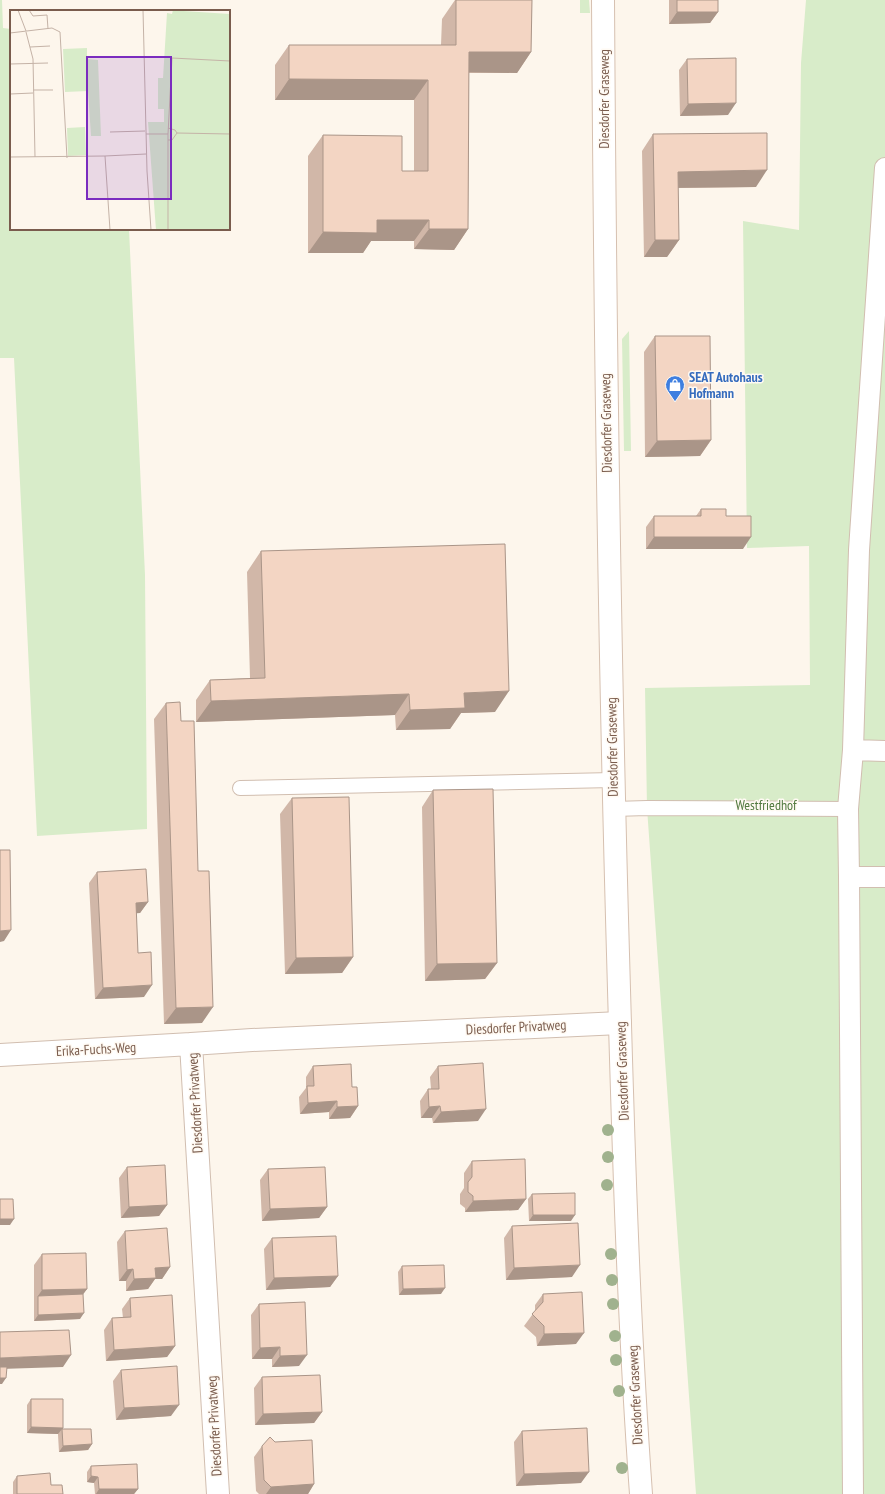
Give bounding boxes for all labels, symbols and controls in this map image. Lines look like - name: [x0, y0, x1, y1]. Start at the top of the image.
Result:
- inset map: [10, 10, 230, 230]
- street label: Diesdorfer Graseweg: [595, 49, 613, 149]
- place label: SEAT Autohaus Hofmann: [689, 368, 763, 402]
- street label: Diesdorfer Graseweg: [596, 373, 616, 473]
- shop icon: SEAT Autohaus Hofmann: [664, 374, 686, 402]
- street label: Diesdorfer Graseweg: [602, 697, 622, 797]
- park label: Westfriedhof: [735, 796, 797, 814]
- street label: Diesdorfer Privatweg: [465, 1015, 567, 1039]
- street label: Diesdorfer Graseweg: [611, 1021, 633, 1121]
- street label: Erika-Fuchs-Weg: [55, 1038, 137, 1060]
- street label: Diesdorfer Privatweg: [183, 1052, 207, 1154]
- street label: Diesdorfer Graseweg: [623, 1345, 647, 1445]
- street label: Diesdorfer Privatweg: [202, 1375, 226, 1477]

